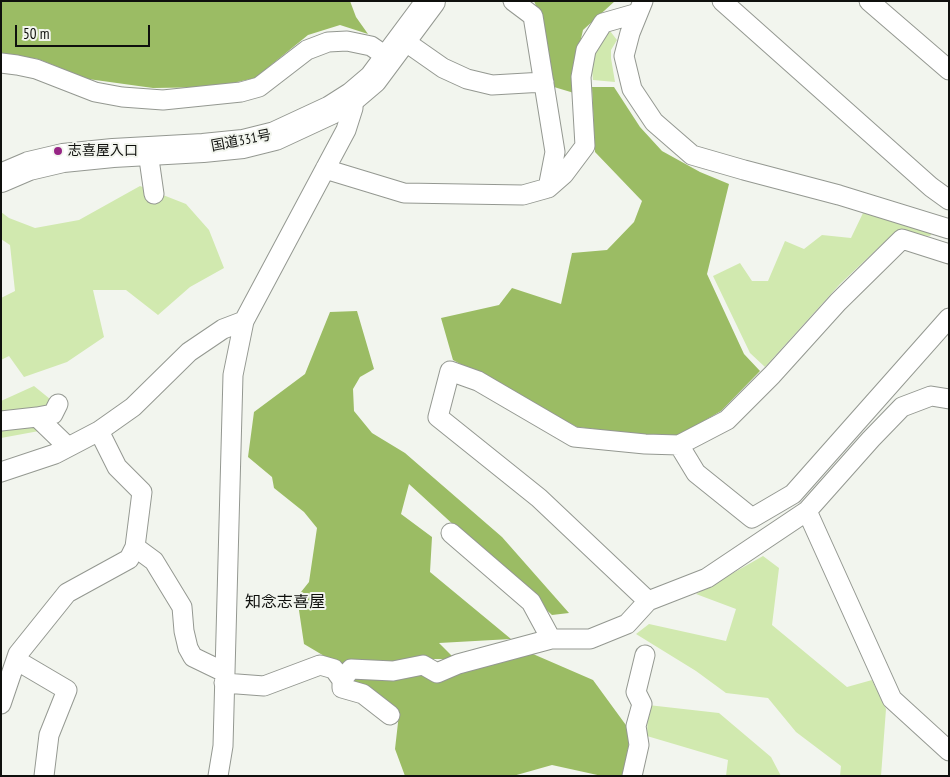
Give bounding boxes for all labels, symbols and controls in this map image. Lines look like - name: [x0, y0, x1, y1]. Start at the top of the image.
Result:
- scale bar: [18, 15, 152, 47]
- text: 50 m: [23, 24, 49, 43]
- street label: 国道331号: [210, 127, 272, 155]
- place label: 志喜屋入口: [68, 143, 138, 159]
- marker: 志喜屋入口: [52, 145, 64, 157]
- district label: 知念志喜屋: [245, 592, 325, 612]

